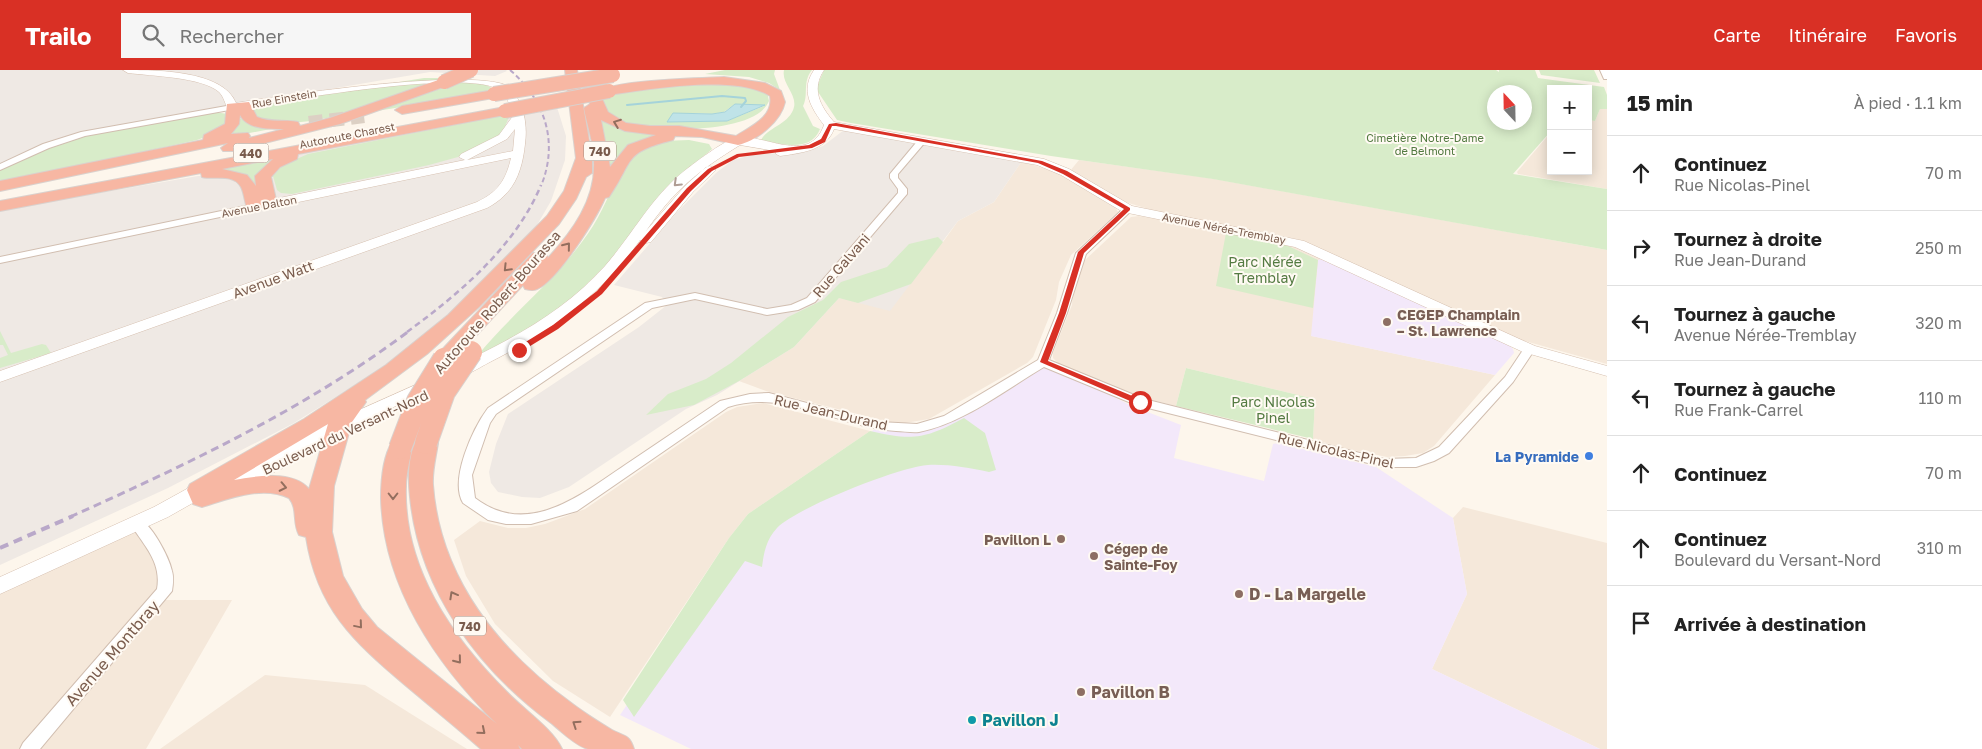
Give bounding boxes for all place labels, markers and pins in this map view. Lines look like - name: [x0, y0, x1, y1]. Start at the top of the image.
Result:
- place label: CEGEP Champlain – St. Lawrence: [1397, 306, 1520, 339]
- marker: CEGEP Champlain – St. Lawrence: [1381, 316, 1393, 328]
- place label: La Pyramide: [1495, 448, 1579, 465]
- marker: La Pyramide: [1583, 450, 1595, 462]
- place label: Pavillon L: [984, 531, 1051, 548]
- marker: Pavillon L: [1055, 533, 1067, 545]
- place label: Cégep de Sainte-Foy: [1104, 540, 1178, 573]
- marker: Cégep de Sainte-Foy: [1088, 550, 1100, 562]
- place label: D - La Margelle: [1249, 584, 1366, 604]
- marker: D - La Margelle: [1233, 588, 1245, 600]
- place label: Pavillon B: [1091, 682, 1170, 702]
- marker: Pavillon B: [1075, 686, 1087, 698]
- place label: Pavillon J: [982, 710, 1059, 730]
- marker: Pavillon J: [966, 714, 978, 726]

